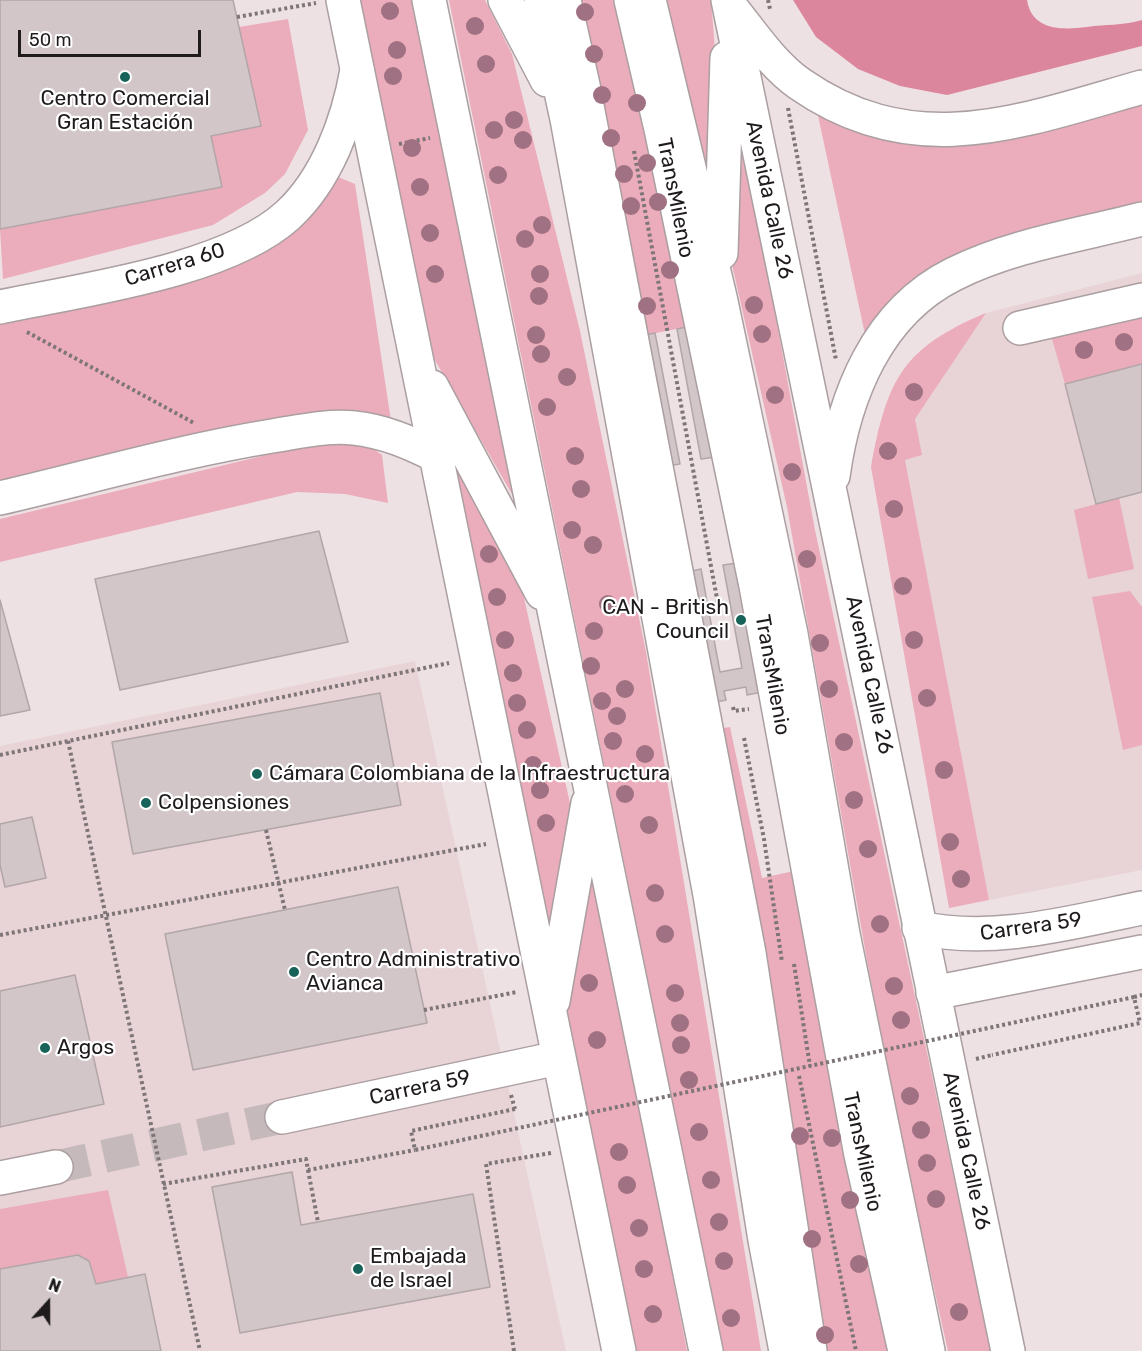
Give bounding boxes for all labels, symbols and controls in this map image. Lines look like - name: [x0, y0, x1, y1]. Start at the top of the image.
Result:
- scale bar: [21, 18, 204, 56]
- text: 50 m: [29, 29, 72, 51]
- marker: Centro Comercial Gran Estación: [118, 70, 132, 84]
- place label: Centro Comercial Gran Estación: [40, 86, 210, 136]
- street label: Avenida Calle 26: [740, 119, 798, 281]
- street label: TransMilenio: [651, 136, 699, 260]
- street label: Carrera 60: [122, 238, 228, 292]
- street label: Avenida Calle 26: [840, 594, 898, 756]
- place label: CAN - British Council: [602, 595, 729, 645]
- marker: CAN - British Council: [734, 613, 748, 627]
- street label: TransMilenio: [749, 613, 795, 737]
- place label: Cámara Colombiana de la Infraestructura: [269, 761, 670, 787]
- marker: Cámara Colombiana de la Infraestructura: [250, 767, 264, 781]
- place label: Colpensiones: [158, 790, 289, 816]
- marker: Colpensiones: [139, 796, 153, 810]
- street label: Carrera 59: [978, 907, 1084, 947]
- place label: Centro Administrativo Avianca: [306, 947, 520, 997]
- marker: Centro Administrativo Avianca: [287, 965, 301, 979]
- place label: Argos: [57, 1035, 114, 1061]
- marker: Argos: [38, 1041, 52, 1055]
- street label: Carrera 59: [367, 1065, 473, 1111]
- street label: Avenida Calle 26: [937, 1070, 995, 1232]
- street label: TransMilenio: [837, 1090, 887, 1214]
- place label: Embajada de Israel: [370, 1244, 467, 1294]
- marker: Embajada de Israel: [351, 1262, 365, 1276]
- north arrow: [18, 1273, 78, 1333]
- text: N: [46, 1275, 63, 1297]

